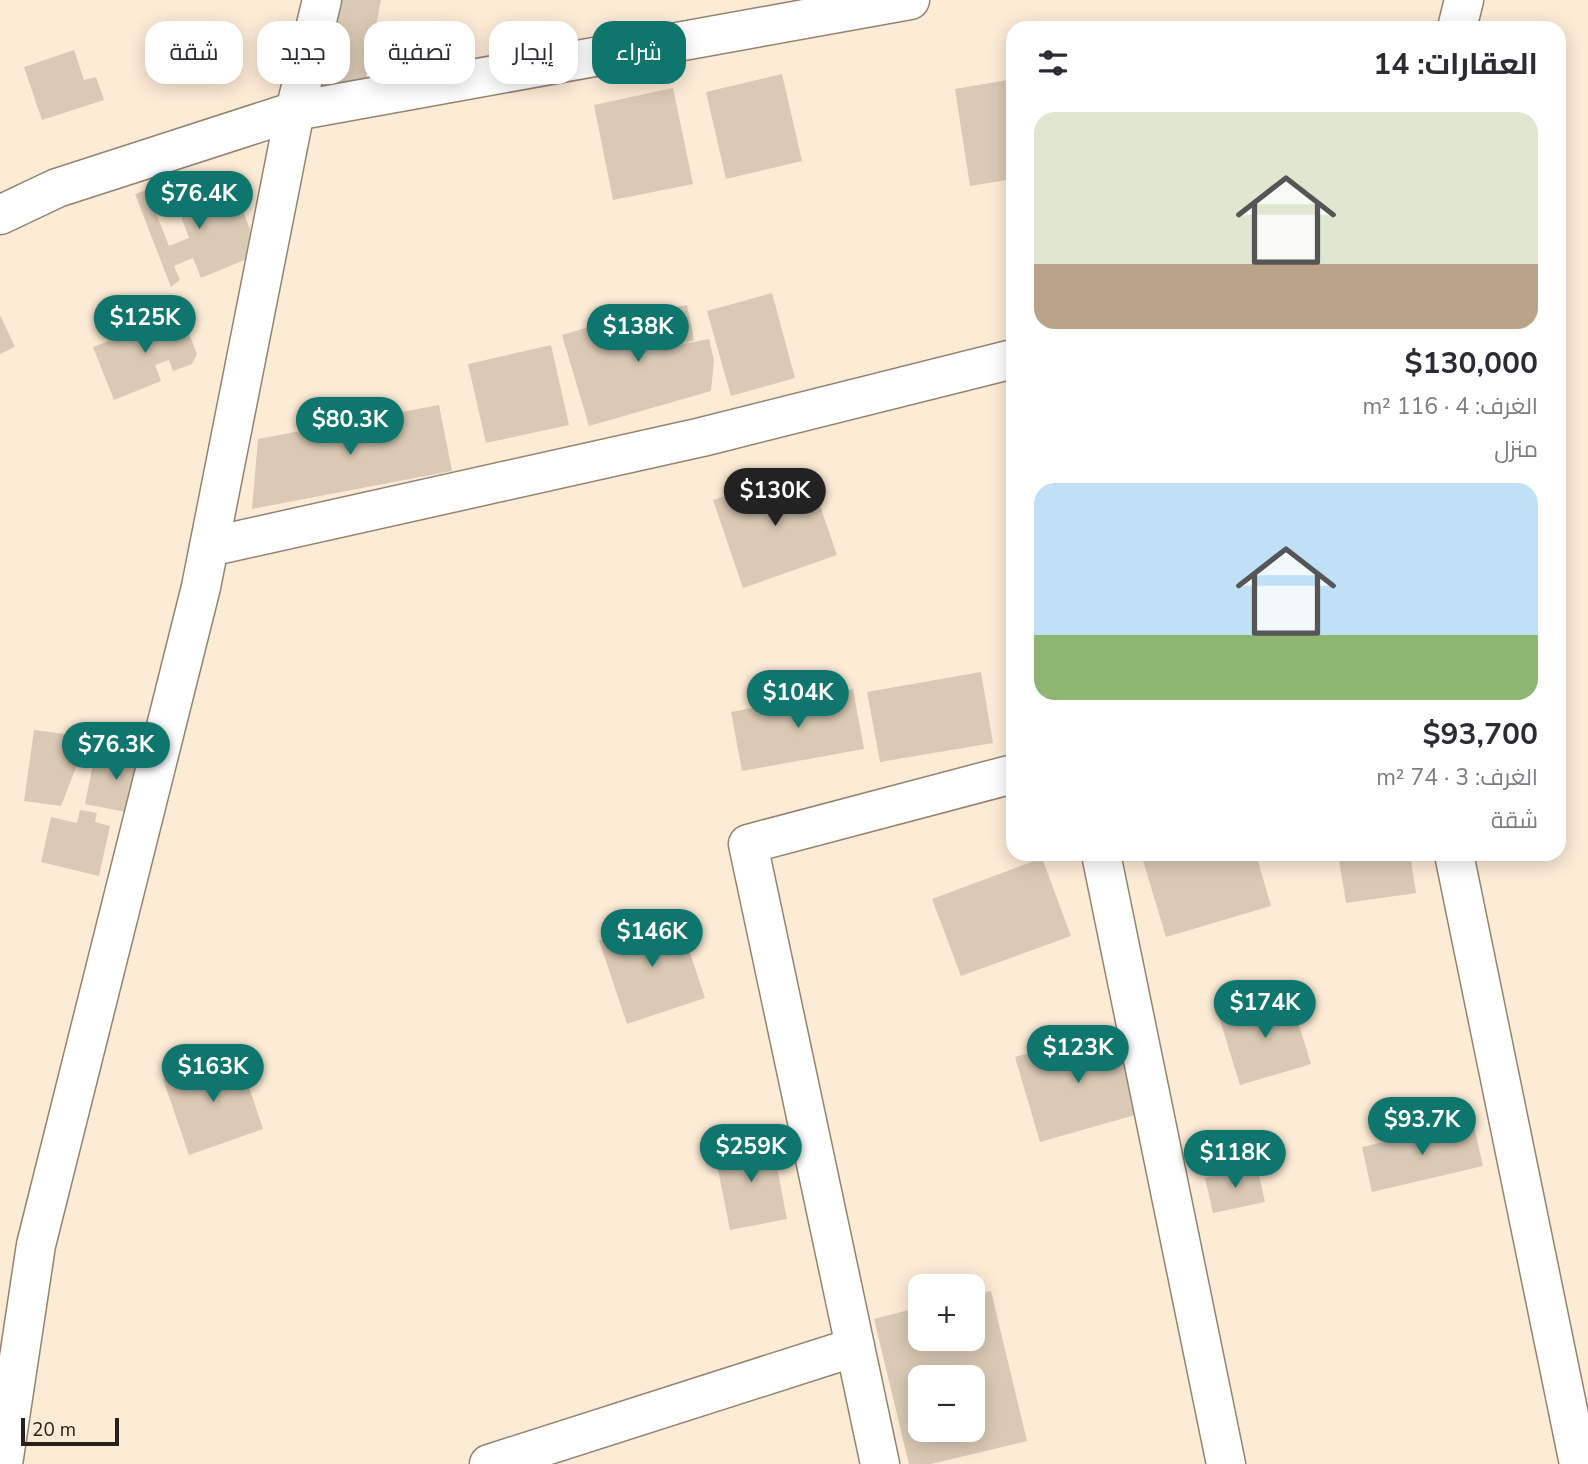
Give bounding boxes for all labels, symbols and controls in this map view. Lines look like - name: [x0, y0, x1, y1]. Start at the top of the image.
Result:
- chip: شقة: [145, 21, 243, 84]
- chip: جديد: [257, 21, 350, 84]
- chip: تصفية: [364, 21, 475, 84]
- chip: إيجار: [489, 21, 578, 84]
- chip: شراء: [592, 21, 686, 84]
- icon: filters: [1034, 44, 1072, 82]
- text: العقارات: 14: [1373, 44, 1538, 85]
- icon: home: [1223, 157, 1349, 283]
- pin: $76.4K: [142, 172, 256, 231]
- text: $76.4K: [161, 178, 237, 209]
- pin: $125K: [96, 296, 194, 355]
- text: $125K: [110, 302, 180, 333]
- pin: $138K: [589, 304, 687, 364]
- text: $138K: [603, 311, 673, 342]
- text: $130,000: [1405, 343, 1538, 384]
- text: الغرف: 4 · 116 m²: [1362, 391, 1538, 422]
- pin: $80.3K: [293, 398, 407, 457]
- text: $80.3K: [312, 404, 388, 435]
- text: منزل: [1494, 434, 1538, 465]
- pin: $130K: [726, 468, 824, 528]
- text: $130K: [740, 475, 810, 506]
- icon: home: [1223, 528, 1349, 654]
- pin: $104K: [749, 670, 847, 730]
- text: $104K: [763, 677, 833, 708]
- text: $93,700: [1423, 714, 1538, 755]
- pin: $76.3K: [59, 722, 173, 782]
- text: $76.3K: [78, 729, 154, 760]
- text: الغرف: 3 · 74 m²: [1376, 762, 1538, 793]
- text: شقة: [1491, 805, 1538, 836]
- pin: $146K: [603, 909, 701, 969]
- text: $146K: [617, 916, 687, 947]
- pin: $174K: [1216, 981, 1314, 1040]
- text: $174K: [1230, 987, 1300, 1018]
- pin: $123K: [1029, 1026, 1127, 1085]
- text: $123K: [1043, 1032, 1113, 1063]
- pin: $163K: [164, 1044, 262, 1104]
- text: $163K: [178, 1051, 248, 1082]
- pin: $93.7K: [1365, 1098, 1479, 1157]
- text: $93.7K: [1384, 1104, 1460, 1135]
- pin: $259K: [702, 1124, 800, 1184]
- pin: $118K: [1186, 1130, 1284, 1190]
- text: $259K: [716, 1131, 786, 1162]
- text: $118K: [1200, 1137, 1270, 1168]
- map controls: [908, 1274, 985, 1442]
- button: +: [908, 1274, 985, 1351]
- button: −: [908, 1365, 985, 1442]
- scale bar: [21, 1415, 119, 1447]
- text: 20 m: [32, 1417, 76, 1443]

